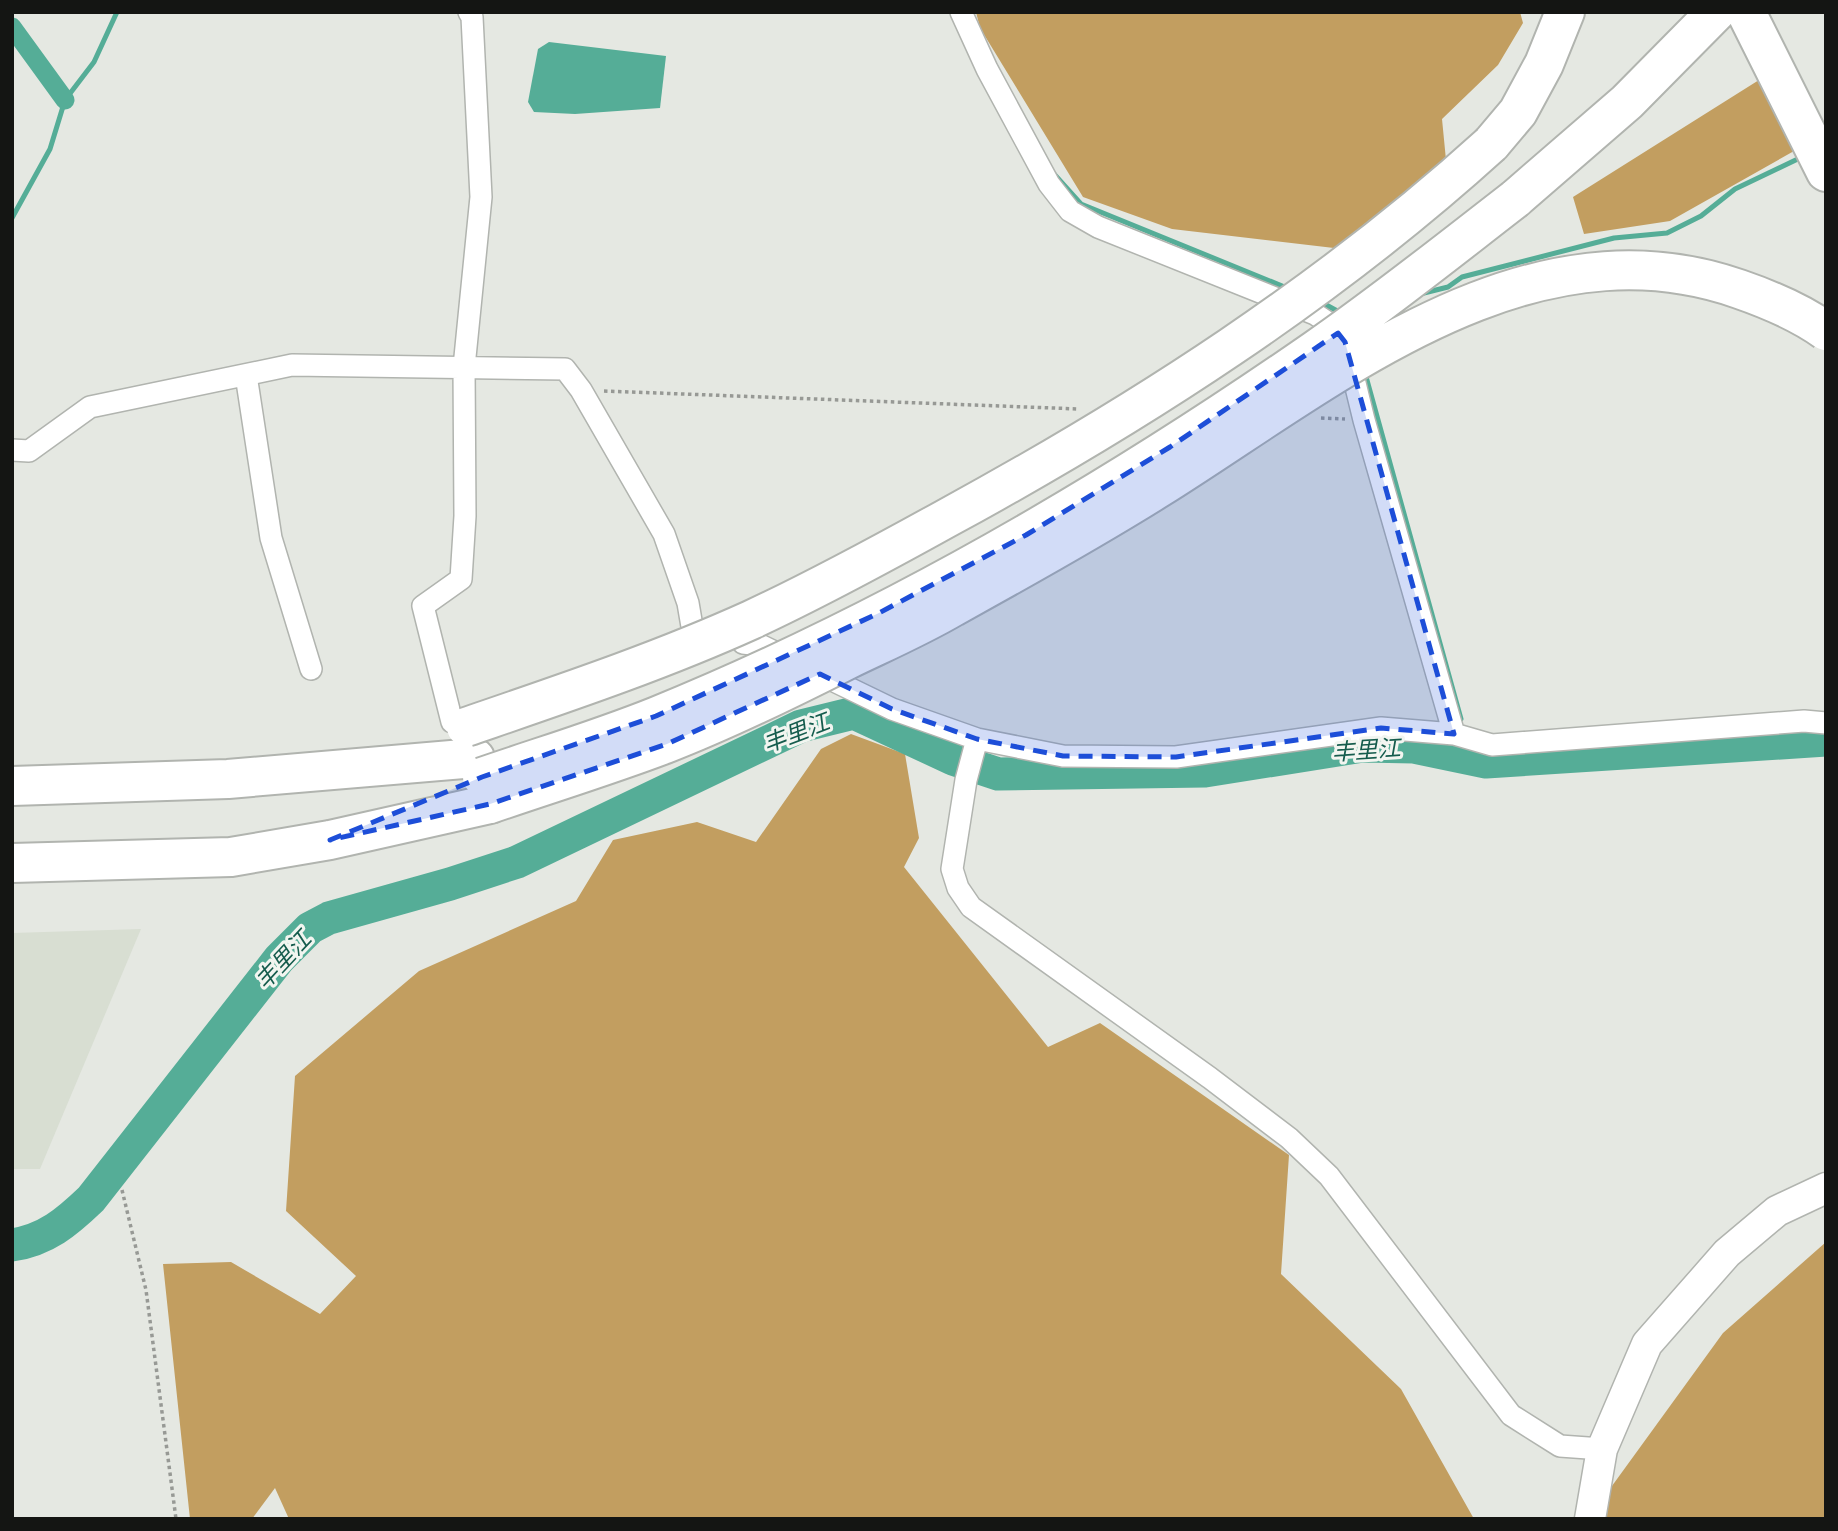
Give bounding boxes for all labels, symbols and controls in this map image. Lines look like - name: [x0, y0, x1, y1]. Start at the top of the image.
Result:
- water label: 丰里江: [759, 706, 836, 758]
- water label: 丰里江: [1331, 733, 1404, 766]
- water label: 丰里江: [249, 923, 319, 995]

